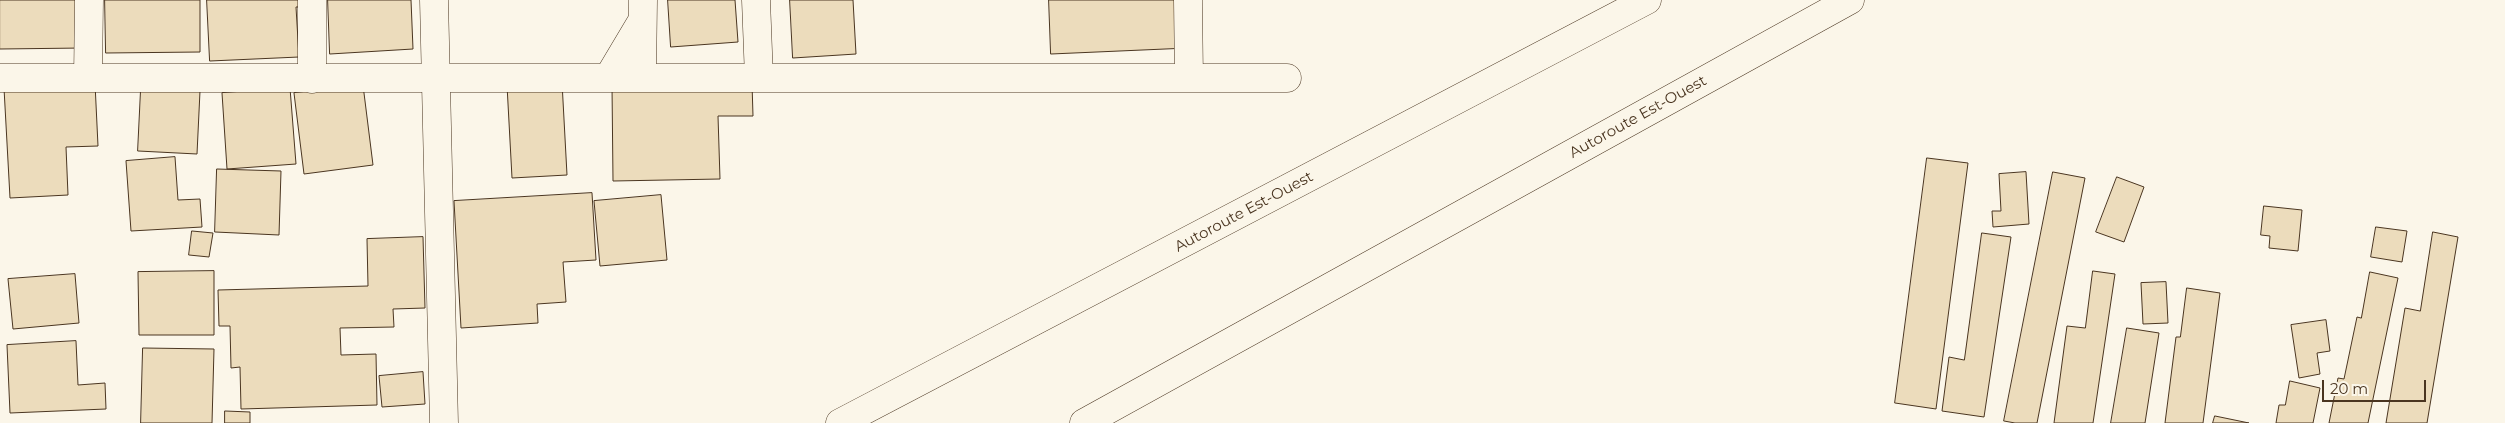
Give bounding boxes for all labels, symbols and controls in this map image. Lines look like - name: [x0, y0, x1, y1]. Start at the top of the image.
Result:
- street label: Autoroute Est-Ouest: [1566, 72, 1710, 162]
- street label: Autoroute Est-Ouest: [1172, 168, 1316, 256]
- scale bar: [2325, 370, 2429, 402]
- text: 20 m: [2330, 379, 2368, 398]

